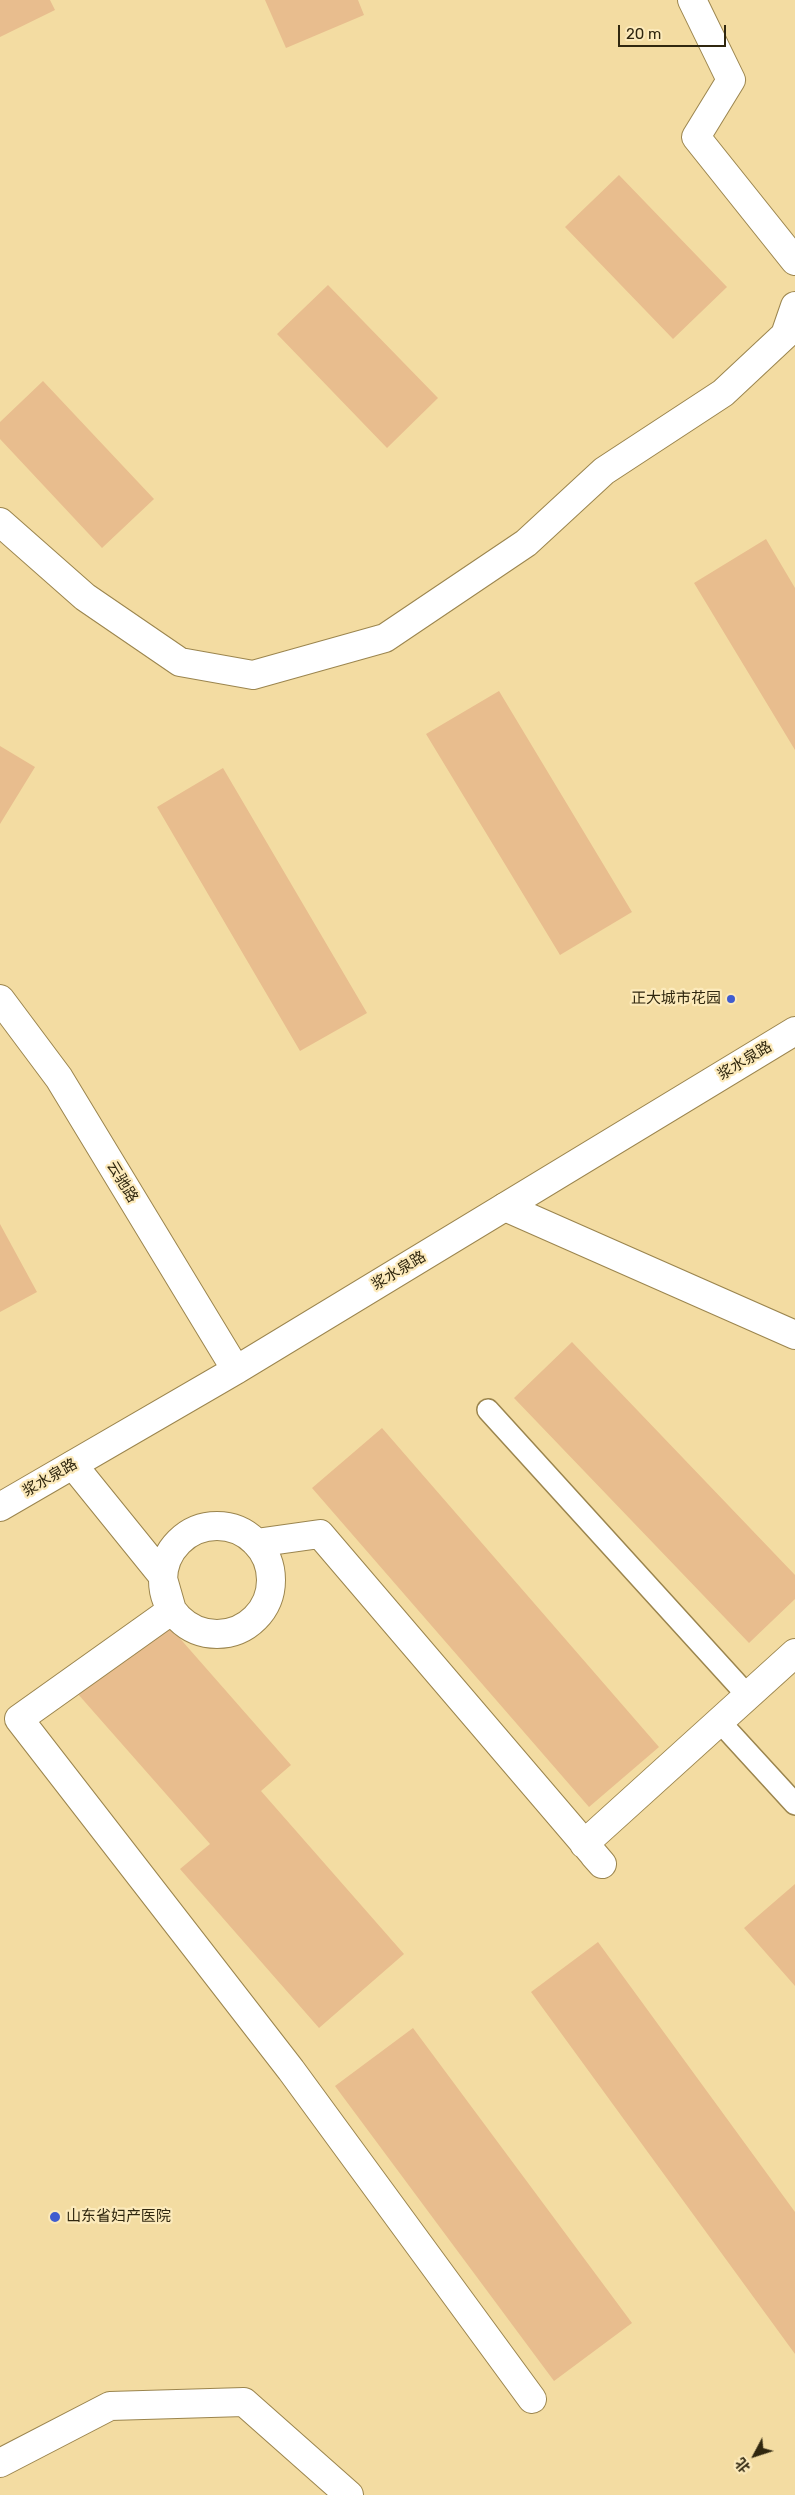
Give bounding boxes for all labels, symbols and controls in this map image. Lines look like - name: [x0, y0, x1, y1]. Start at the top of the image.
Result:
- scale bar: [620, 15, 728, 47]
- text: 20 m: [626, 25, 661, 43]
- place label: 正大城市花园: [631, 990, 721, 1008]
- marker: 正大城市花园: [725, 993, 737, 1005]
- street label: 浆水泉路: [715, 1038, 775, 1084]
- street label: 云驰路: [103, 1158, 141, 1206]
- street label: 浆水泉路: [369, 1248, 429, 1294]
- street label: 浆水泉路: [20, 1455, 80, 1501]
- place label: 山东省妇产医院: [66, 2208, 171, 2226]
- marker: 山东省妇产医院: [48, 2210, 62, 2224]
- north arrow: [730, 2430, 780, 2480]
- text: 北: [732, 2454, 754, 2476]

